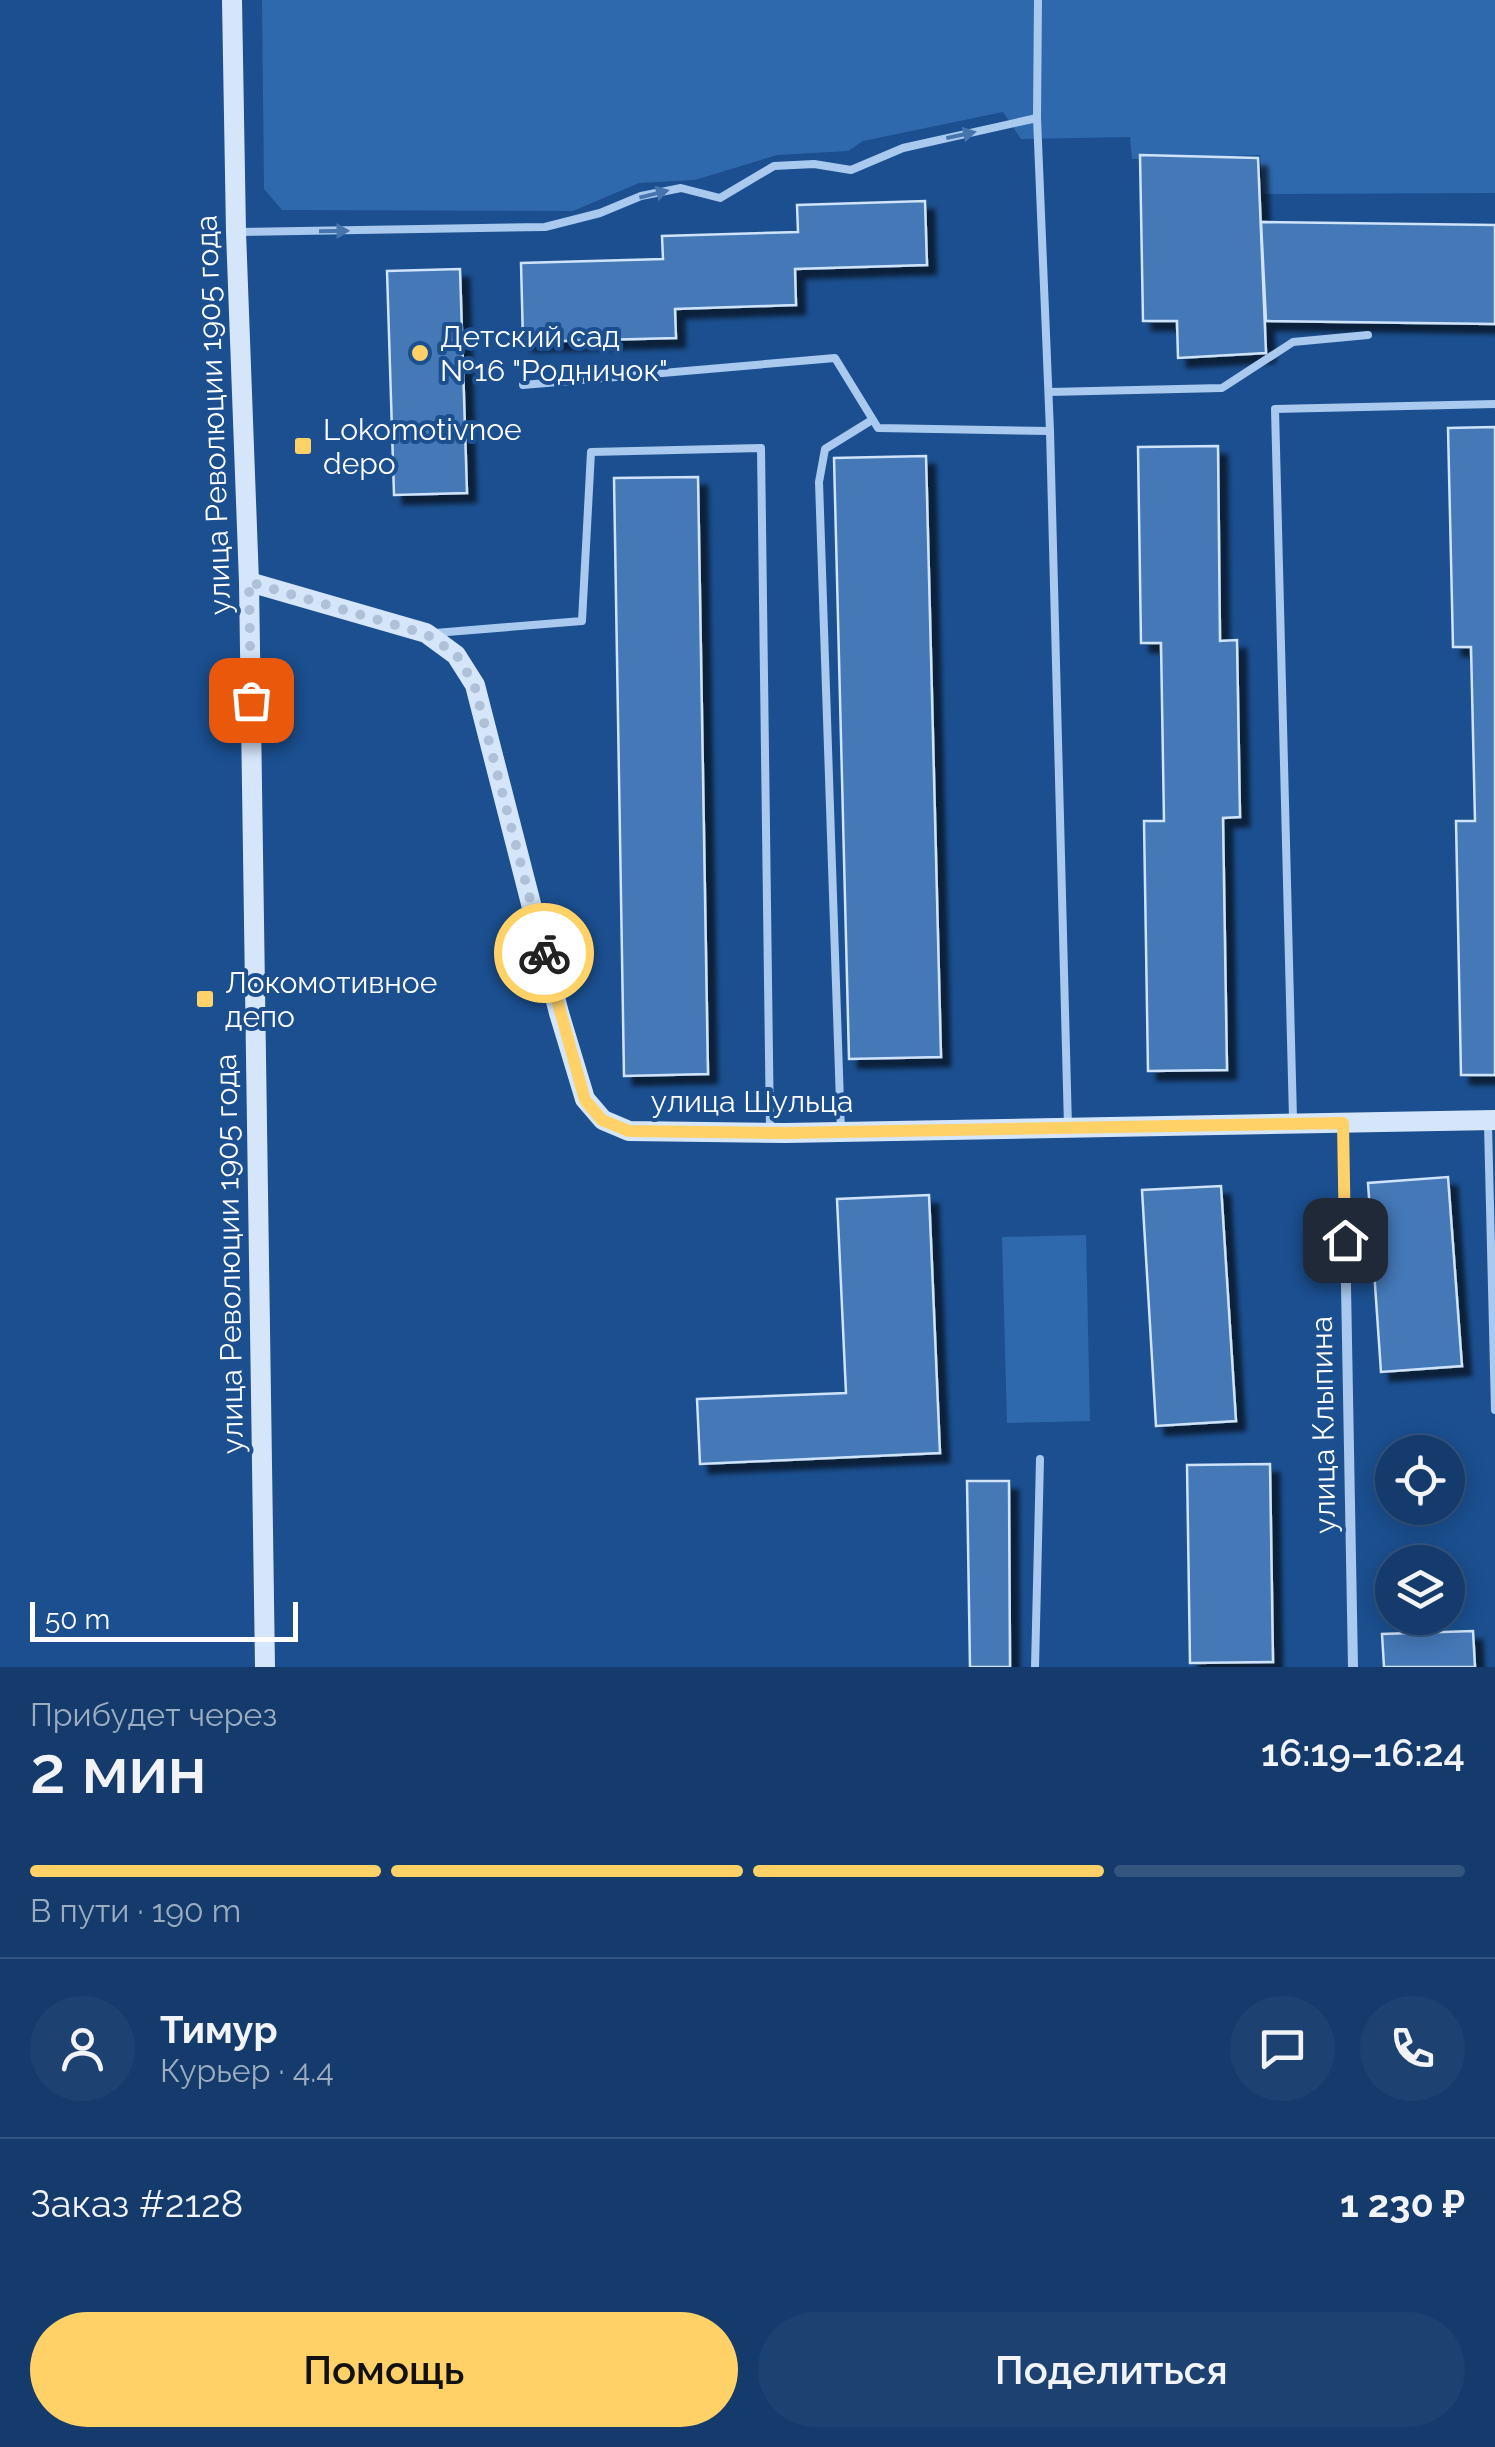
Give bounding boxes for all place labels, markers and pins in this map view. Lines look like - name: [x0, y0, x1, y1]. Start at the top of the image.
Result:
- place label: Детский сад №16 "Родничок": [440, 319, 668, 388]
- marker: Детский сад №16 "Родничок": [409, 342, 431, 364]
- place label: Lokomotivnoe depo: [323, 412, 522, 481]
- marker: Lokomotivnoe depo: [292, 435, 314, 457]
- pin: [209, 658, 294, 743]
- place label: Локомотивное депо: [225, 965, 437, 1034]
- marker: Локомотивное депо: [194, 988, 216, 1010]
- pin: [1303, 1198, 1388, 1283]

